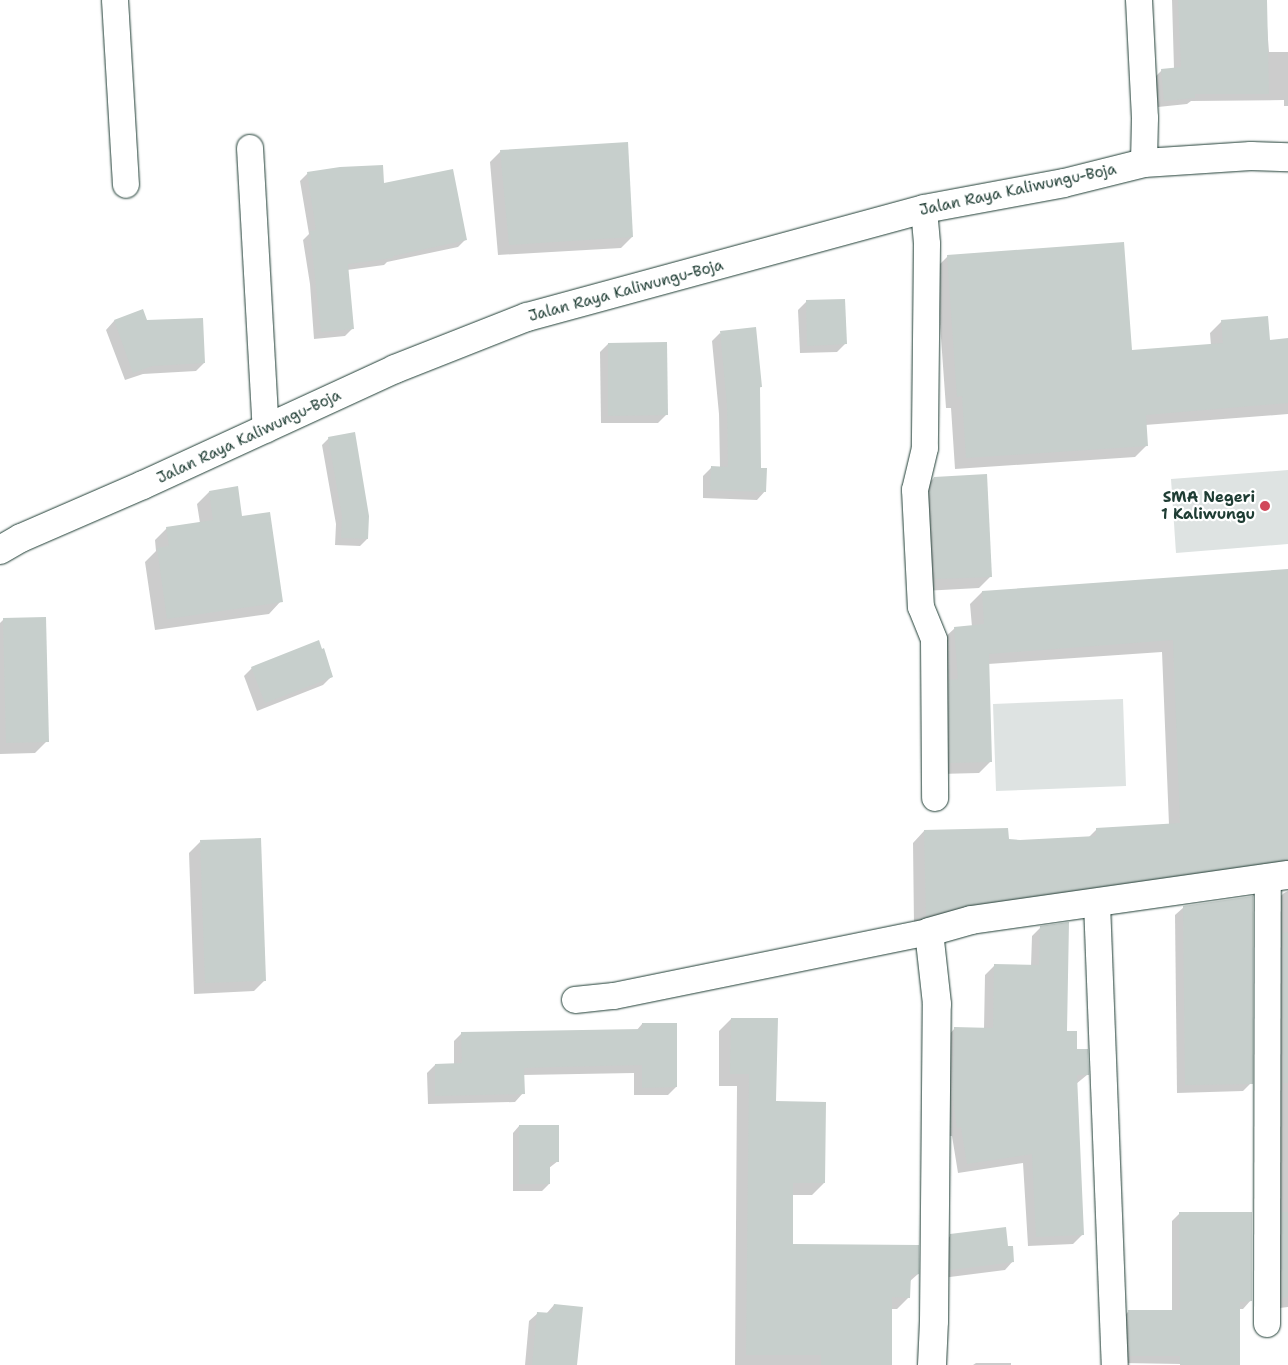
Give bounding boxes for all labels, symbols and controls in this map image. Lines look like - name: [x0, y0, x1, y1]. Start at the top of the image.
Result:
- street label: Jalan Raya Kaliwungu-Boja: [918, 160, 1118, 220]
- street label: Jalan Raya Kaliwungu-Boja: [527, 256, 725, 326]
- street label: Jalan Raya Kaliwungu-Boja: [154, 386, 344, 488]
- place label: SMA Negeri 1 Kaliwungu: [1161, 488, 1255, 523]
- marker: SMA Negeri 1 Kaliwungu: [1259, 500, 1271, 512]

